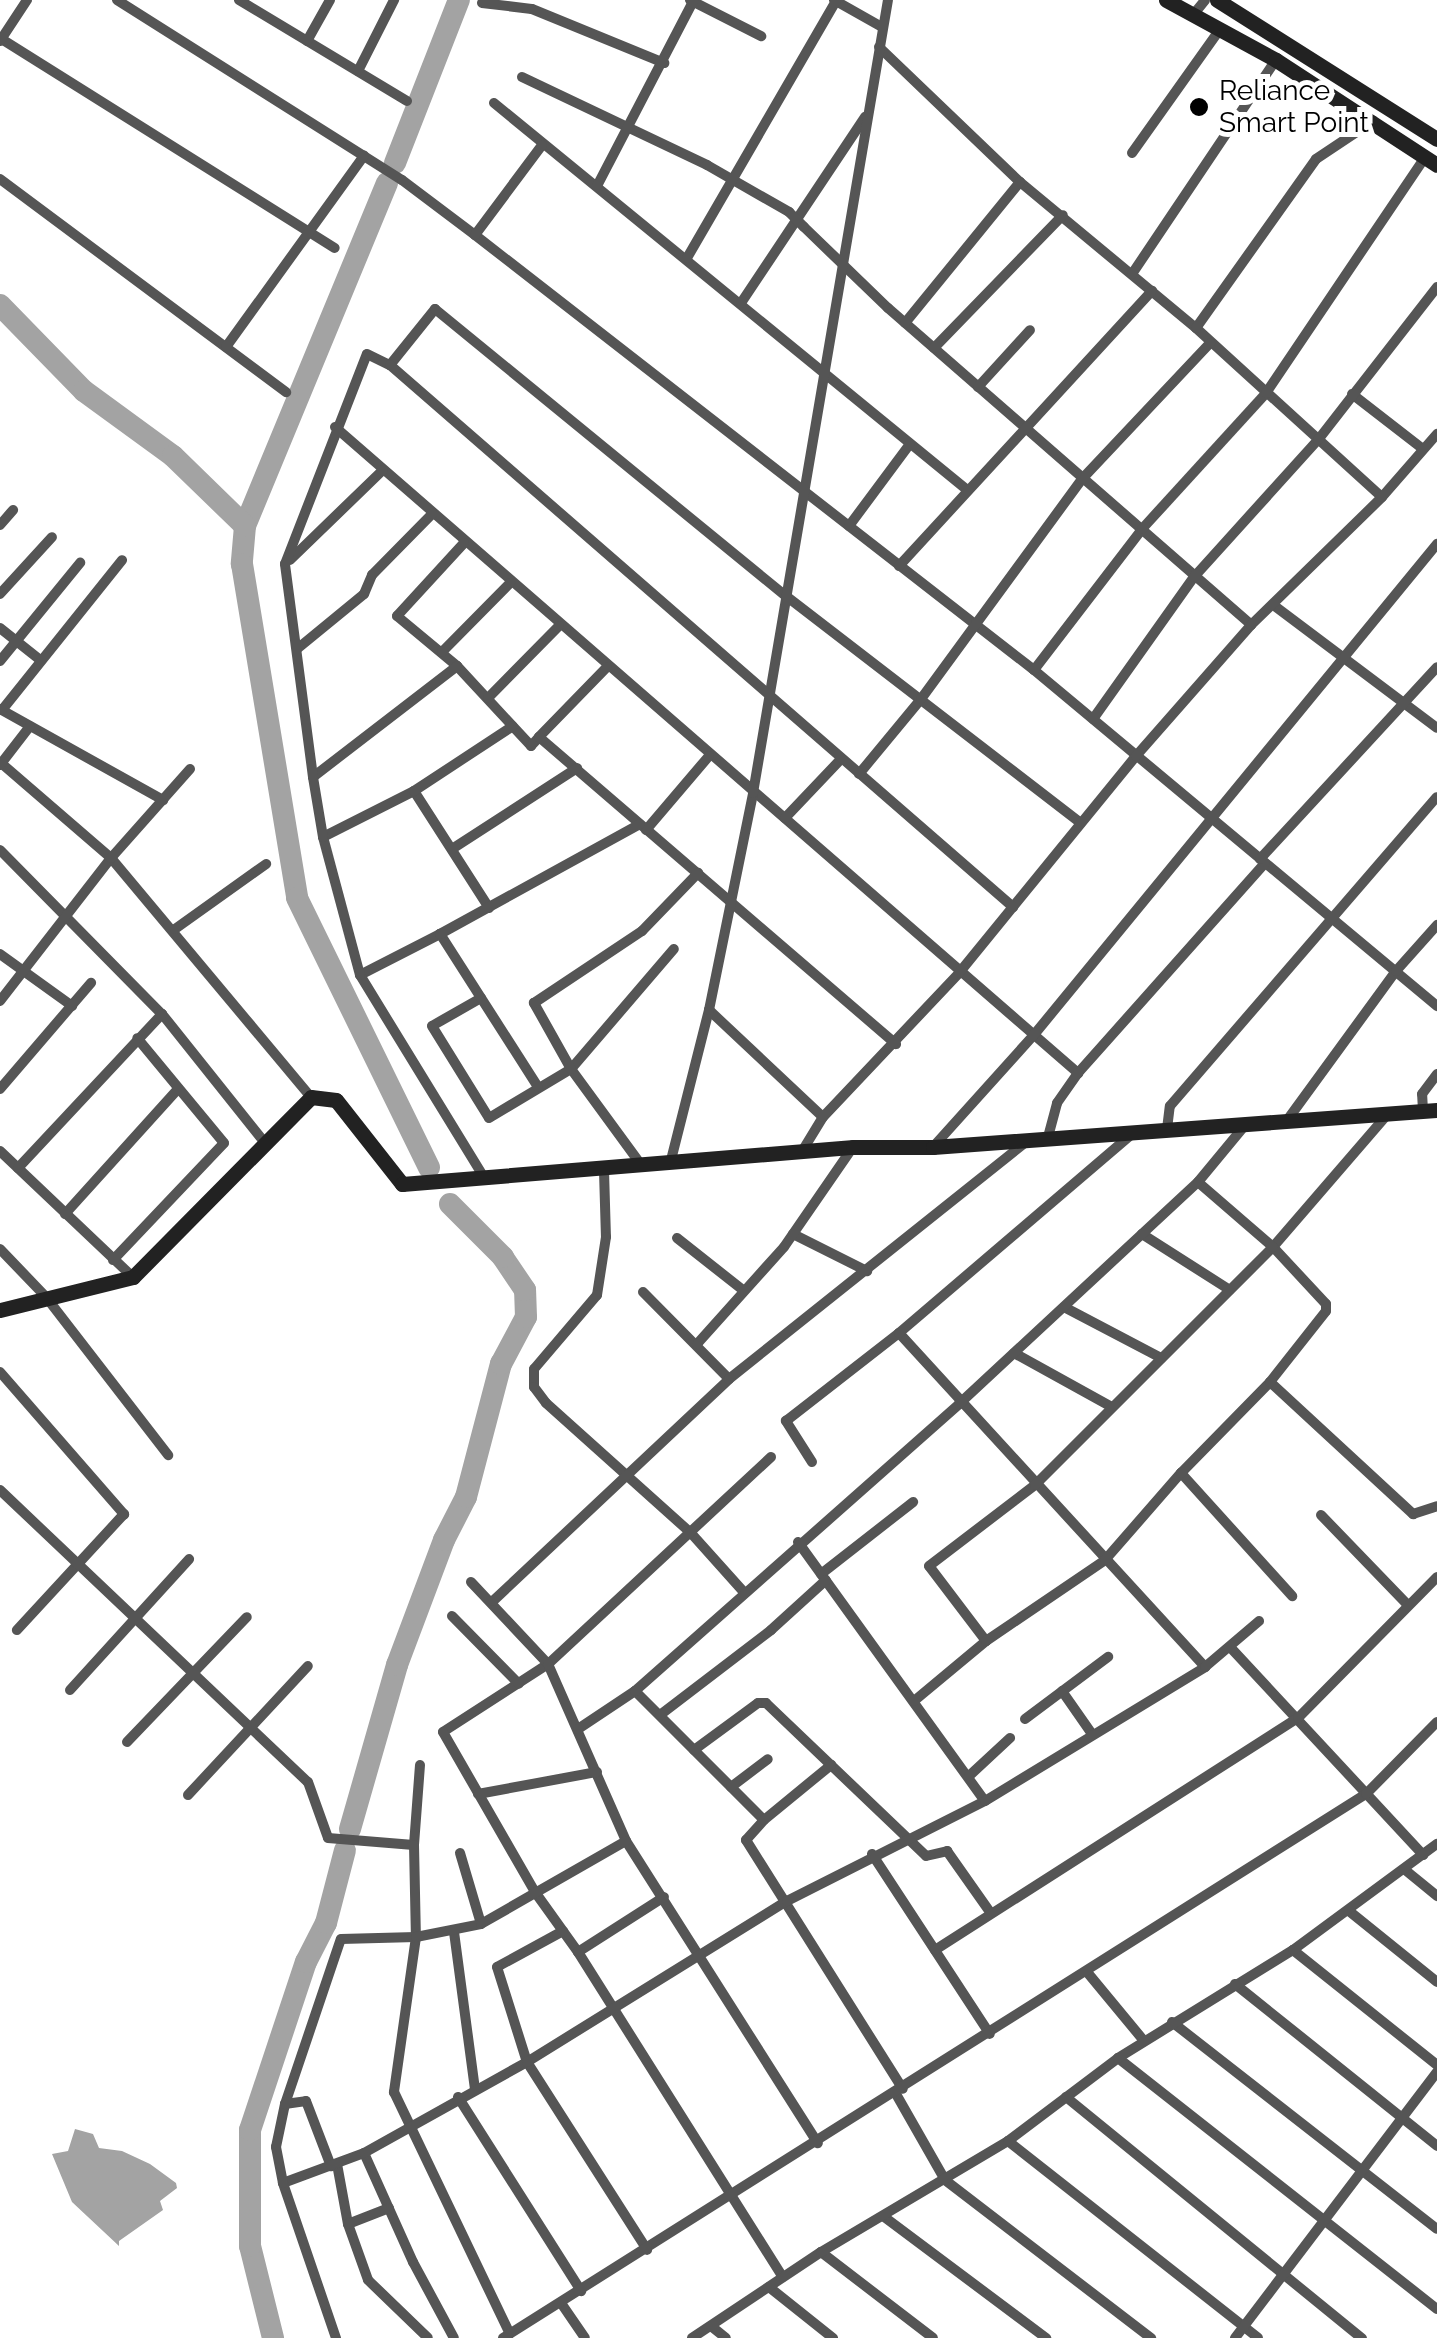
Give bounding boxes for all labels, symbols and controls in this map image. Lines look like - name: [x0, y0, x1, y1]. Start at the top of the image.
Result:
- place label: Reliance Smart Point: [1219, 74, 1369, 140]
- marker: Reliance Smart Point: [1188, 96, 1210, 118]

